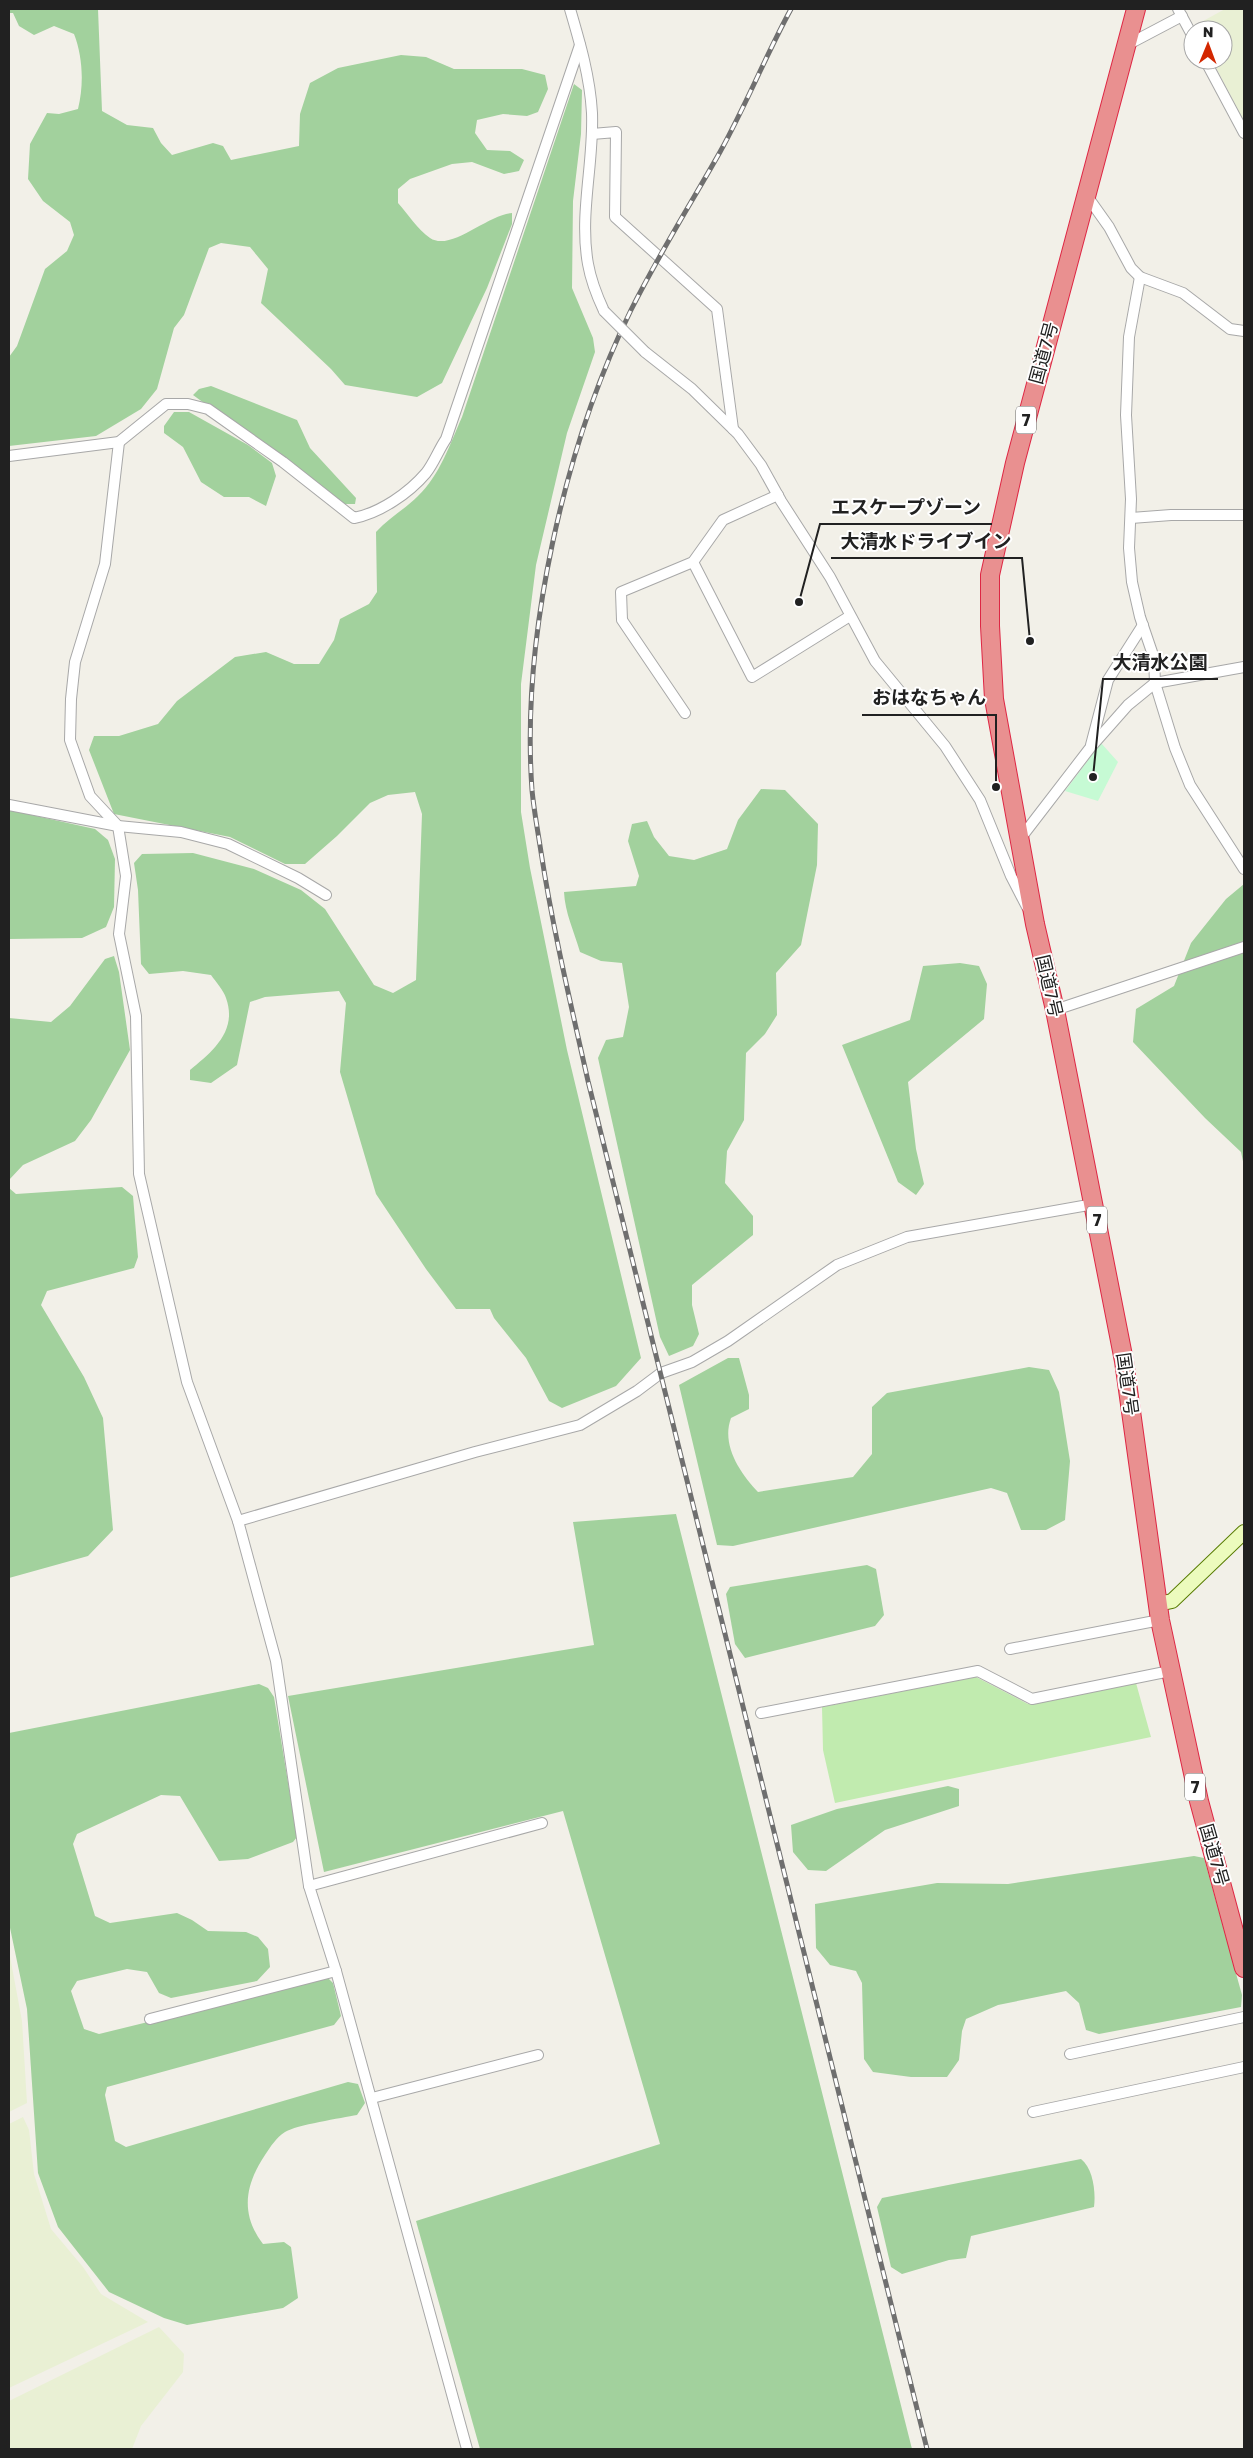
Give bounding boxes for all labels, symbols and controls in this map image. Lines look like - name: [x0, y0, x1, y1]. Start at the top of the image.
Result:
- north arrow: [1183, 20, 1233, 70]
- text: N: [1203, 23, 1214, 40]
- street label: 国道7号: [1024, 319, 1062, 386]
- road number: 7: [1016, 406, 1036, 434]
- callout: エスケープゾーン: [820, 490, 992, 524]
- text: エスケープゾーン: [831, 495, 981, 518]
- callout: 大清水ドライブイン: [831, 524, 1022, 558]
- text: 大清水ドライブイン: [840, 529, 1012, 552]
- callout: 大清水公園: [1103, 645, 1218, 679]
- text: 大清水公園: [1112, 650, 1208, 673]
- callout: おはなちゃん: [862, 681, 996, 715]
- text: おはなちゃん: [872, 685, 986, 708]
- street label: 国道7号: [1032, 952, 1068, 1019]
- road number: 7: [1087, 1206, 1107, 1234]
- street label: 国道7号: [1113, 1351, 1143, 1417]
- road number: 7: [1185, 1774, 1205, 1800]
- street label: 国道7号: [1196, 1821, 1234, 1888]

